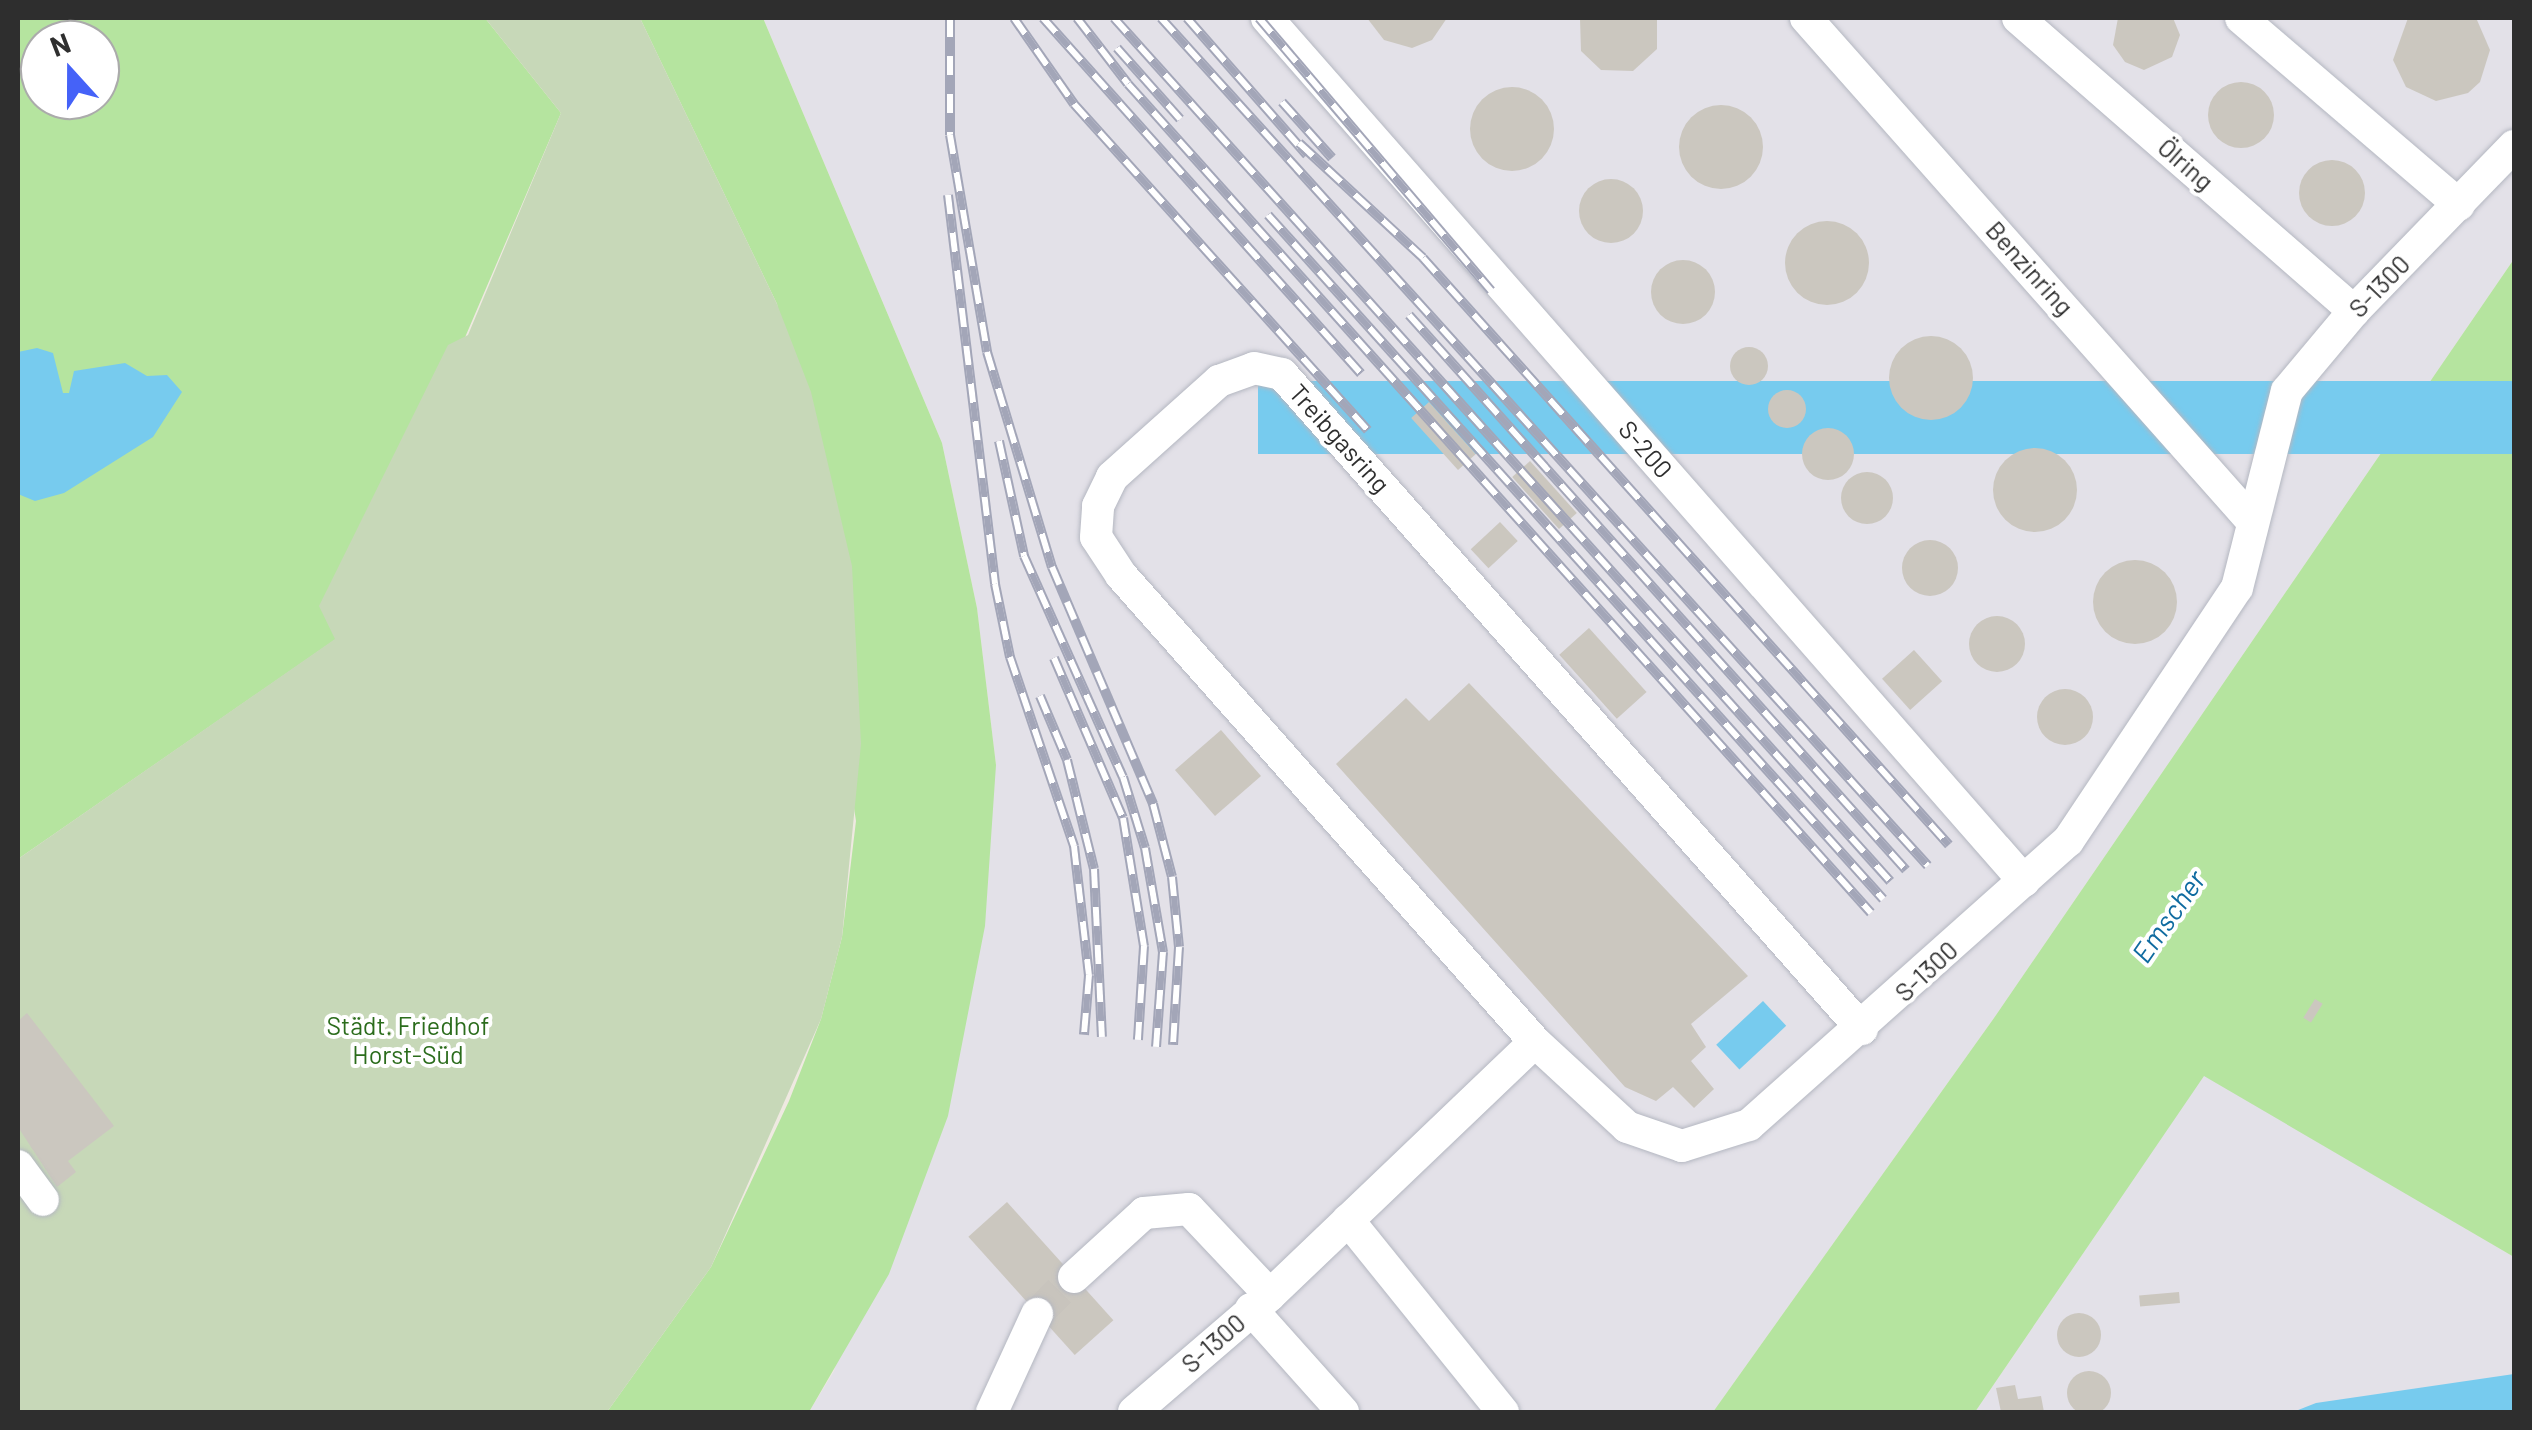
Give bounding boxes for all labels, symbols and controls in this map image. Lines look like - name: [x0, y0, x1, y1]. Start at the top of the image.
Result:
- north arrow: [20, 20, 120, 120]
- text: N: [45, 25, 75, 63]
- street label: Ölring: [2152, 132, 2220, 196]
- street label: Benzinring: [1980, 215, 2080, 321]
- street label: S-1300: [2342, 249, 2416, 323]
- street label: Treibgasring: [1283, 378, 1397, 498]
- street label: S-200: [1613, 414, 1679, 484]
- water label: Emscher: [2124, 863, 2212, 969]
- street label: S-1300: [1889, 935, 1963, 1007]
- park label: Städt. Friedhof Horst-Süd: [327, 1011, 489, 1070]
- street label: S-1300: [1175, 1307, 1251, 1379]

